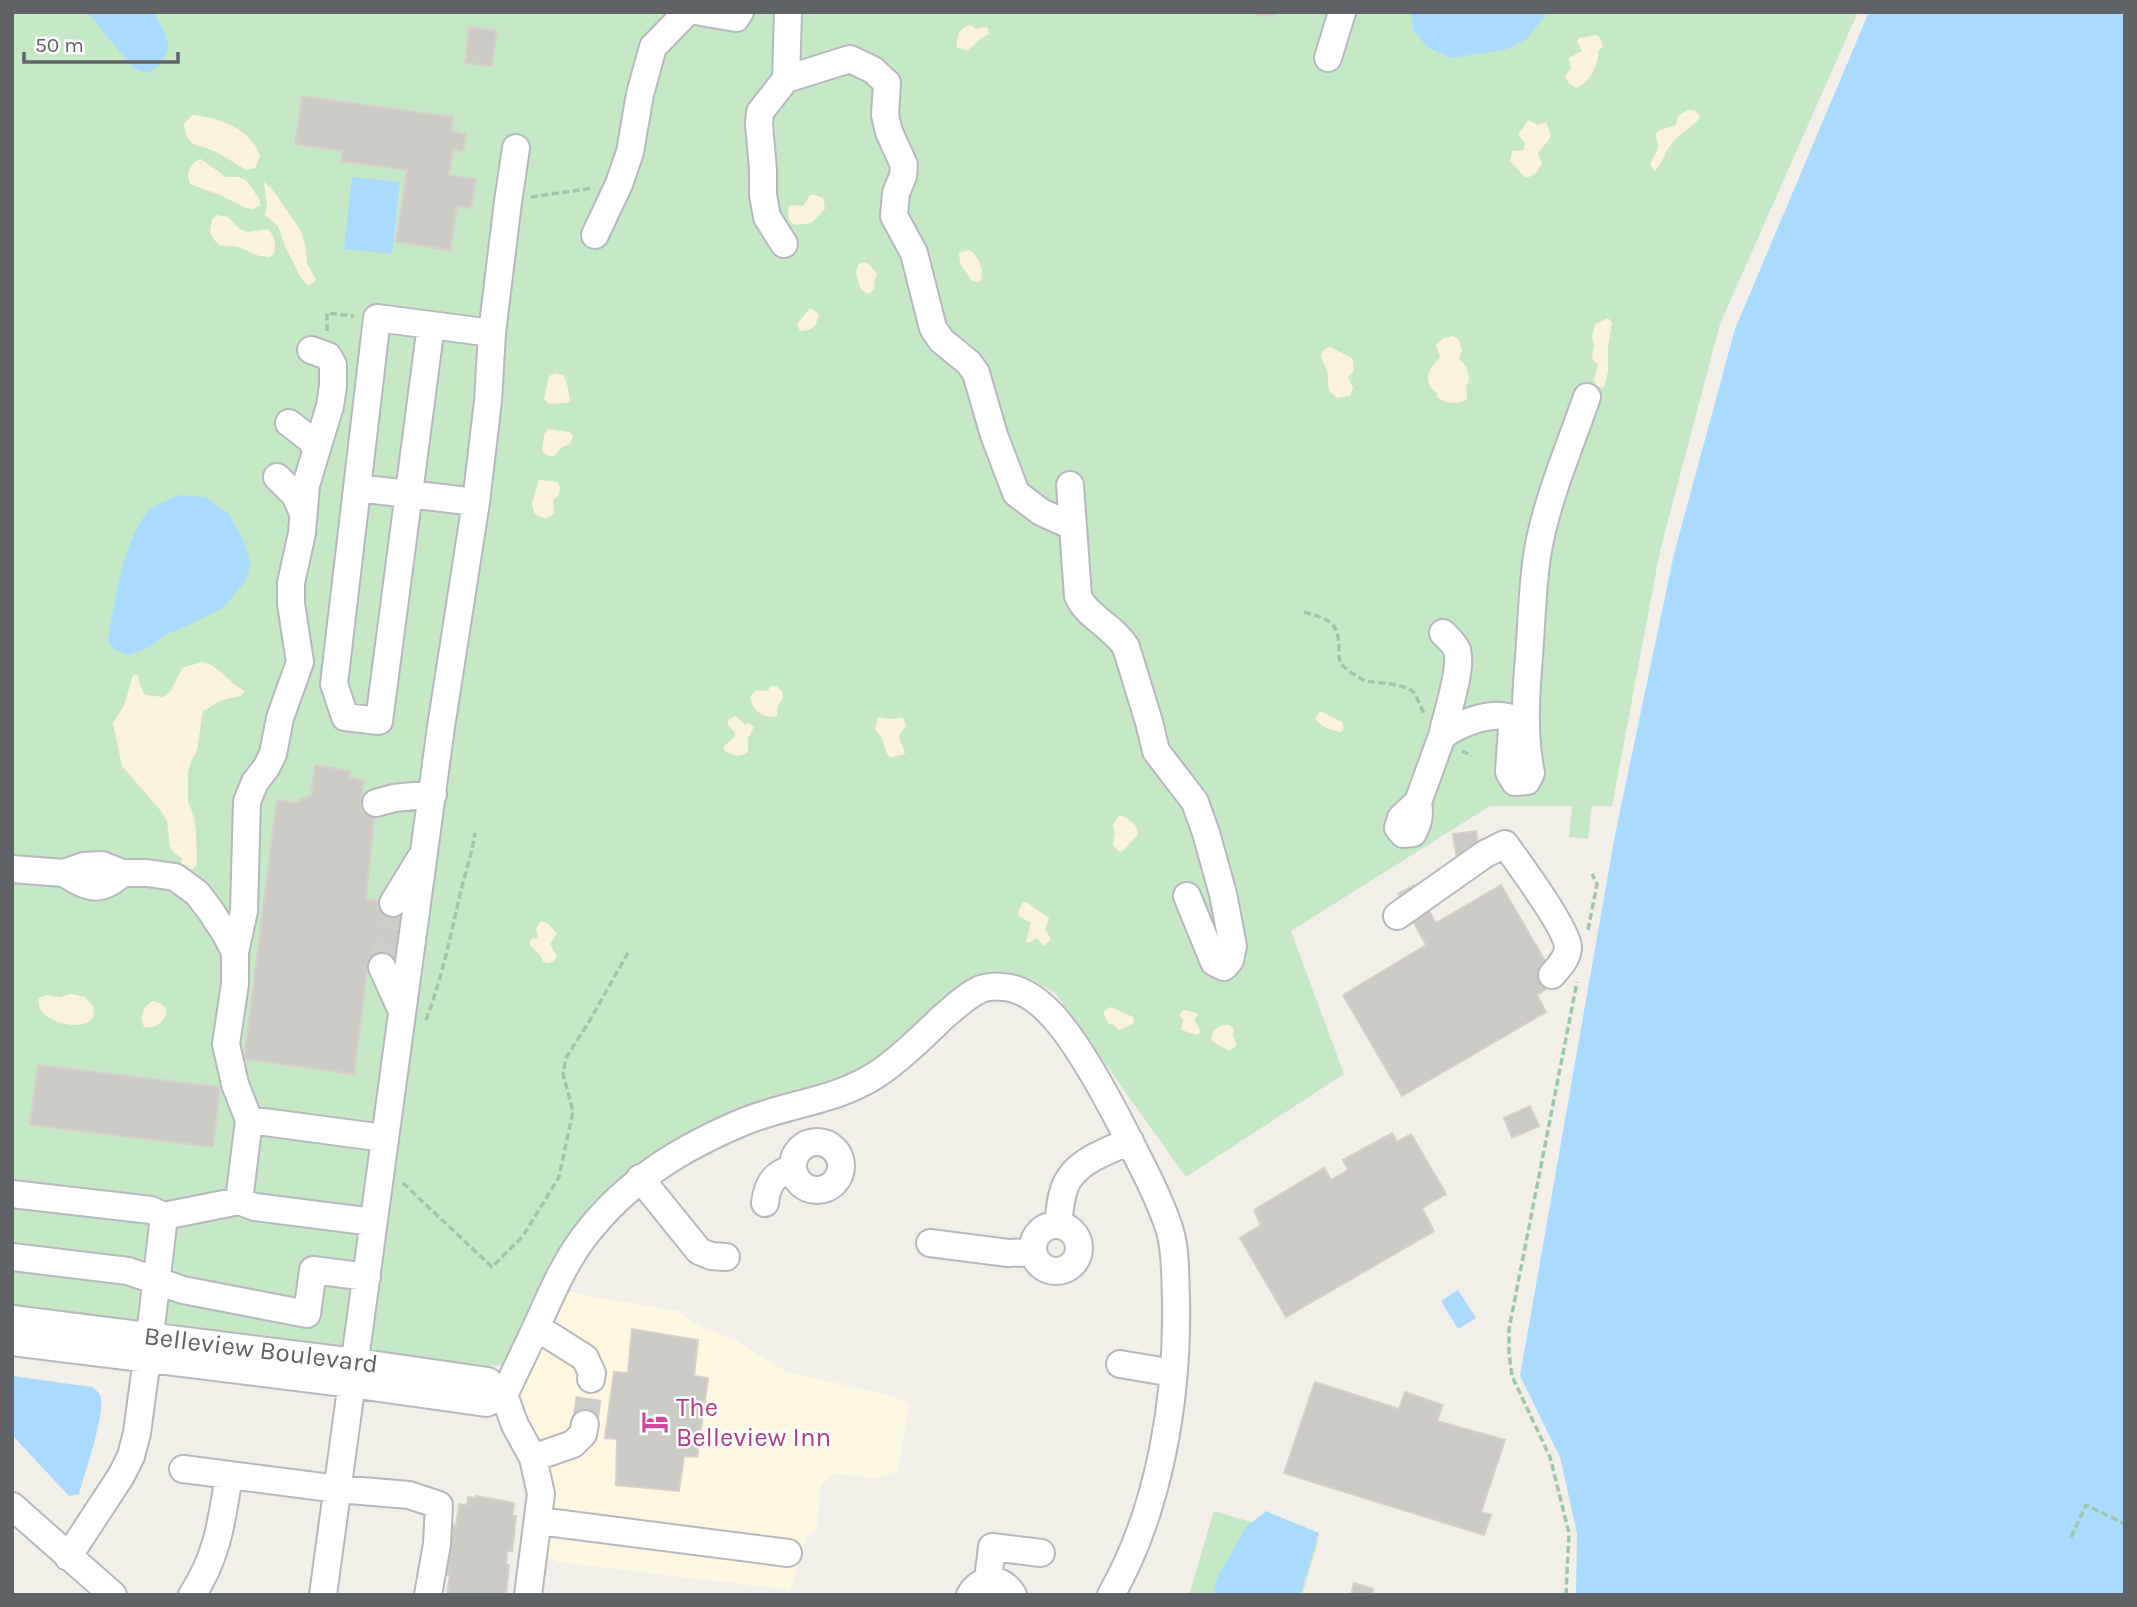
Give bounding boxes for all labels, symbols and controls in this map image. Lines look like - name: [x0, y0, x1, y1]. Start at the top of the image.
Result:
- scale bar: [24, 21, 178, 65]
- text: 50 m: [35, 33, 84, 57]
- street label: Belleview Boulevard: [142, 1320, 380, 1380]
- place label: The Belleview Inn: [676, 1392, 831, 1453]
- hotel icon: The Belleview Inn: [640, 1407, 670, 1437]

